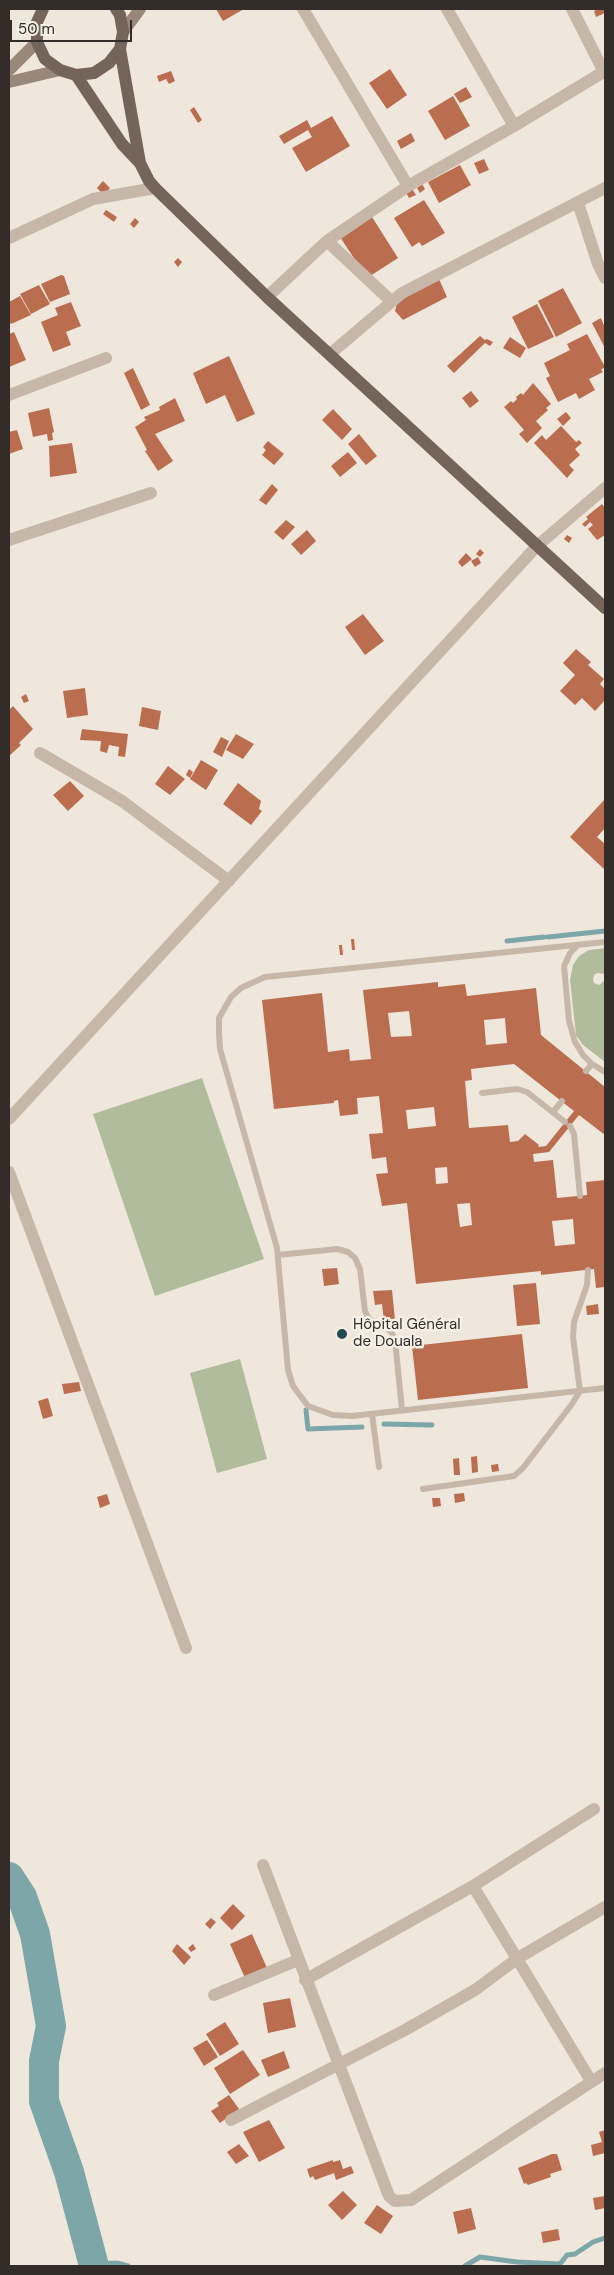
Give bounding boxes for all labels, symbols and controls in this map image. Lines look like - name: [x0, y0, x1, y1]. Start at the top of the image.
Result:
- scale bar: [12, 10, 135, 42]
- text: 50 m: [18, 19, 55, 39]
- place label: Hôpital Général de Douala: [353, 1316, 461, 1351]
- marker: Hôpital Général de Douala: [335, 1327, 349, 1341]

